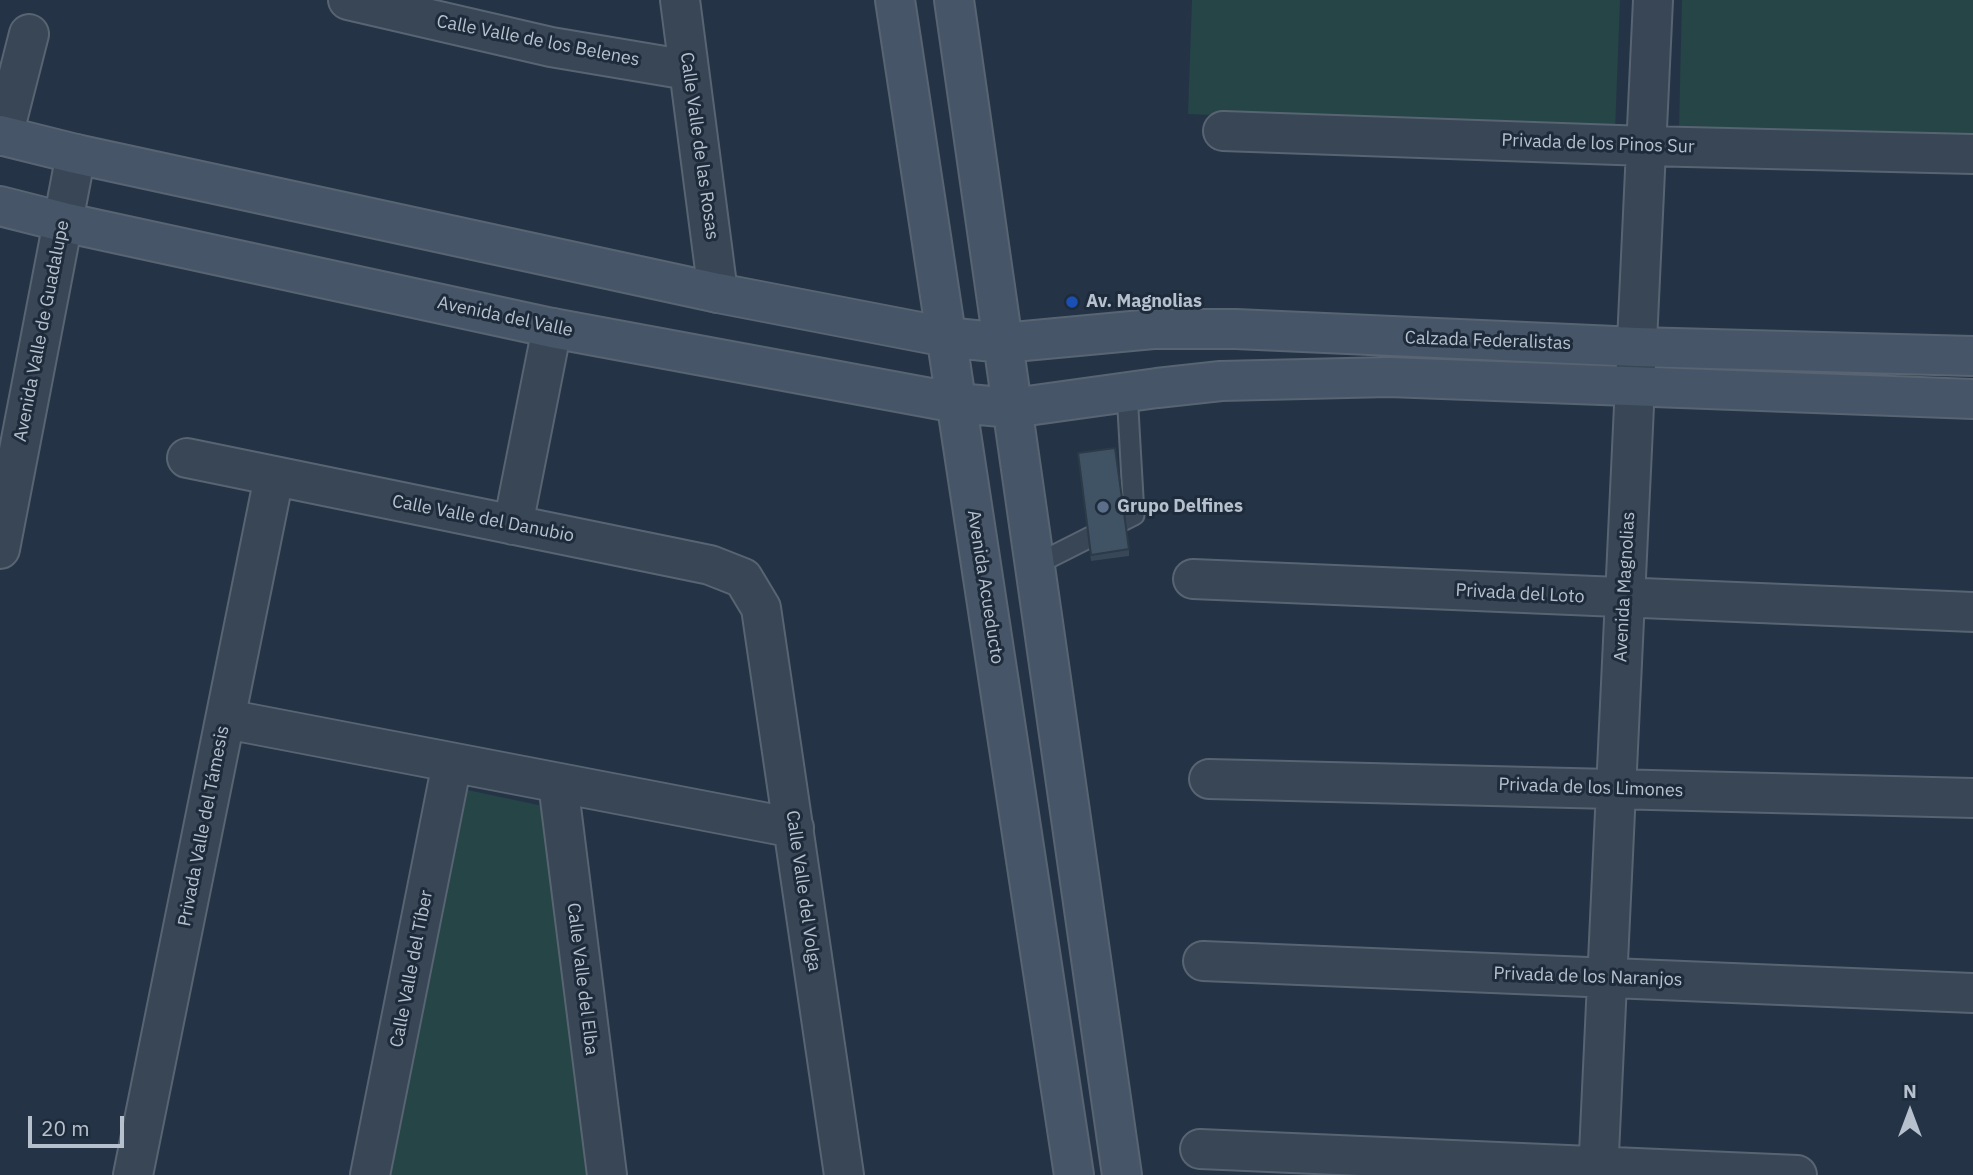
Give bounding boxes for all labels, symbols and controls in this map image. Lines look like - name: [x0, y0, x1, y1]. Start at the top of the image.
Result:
- street label: Calle Valle de los Belenes: [435, 11, 641, 71]
- street label: Calle Valle de las Rosas: [675, 51, 723, 241]
- street label: Privada de los Pinos Sur: [1501, 130, 1695, 158]
- street label: Avenida Valle de Guadalupe: [10, 218, 74, 444]
- place label: Av. Magnolias: [1086, 291, 1202, 313]
- street label: Avenida del Valle: [435, 292, 575, 342]
- marker: Av. Magnolias: [1064, 294, 1080, 310]
- street label: Calzada Federalistas: [1404, 327, 1572, 355]
- street label: Calle Valle del Danubio: [390, 491, 576, 547]
- place label: Grupo Delfines: [1117, 496, 1243, 518]
- marker: Grupo Delfines: [1095, 499, 1111, 515]
- street label: Avenida Acueducto: [962, 508, 1008, 666]
- street label: Avenida Magnolias: [1610, 511, 1640, 663]
- street label: Privada del Loto: [1455, 580, 1585, 608]
- street label: Privada Valle del Támesis: [174, 724, 234, 928]
- street label: Privada de los Limones: [1498, 774, 1684, 802]
- street label: Calle Valle del Volga: [781, 809, 825, 973]
- street label: Calle Valle del Tíber: [386, 889, 438, 1049]
- street label: Calle Valle del Elba: [562, 902, 602, 1056]
- street label: Privada de los Naranjos: [1493, 963, 1683, 991]
- north arrow: [1875, 1077, 1945, 1147]
- text: N: [1903, 1079, 1917, 1103]
- scale bar: [32, 1102, 128, 1146]
- text: 20 m: [41, 1114, 90, 1142]

